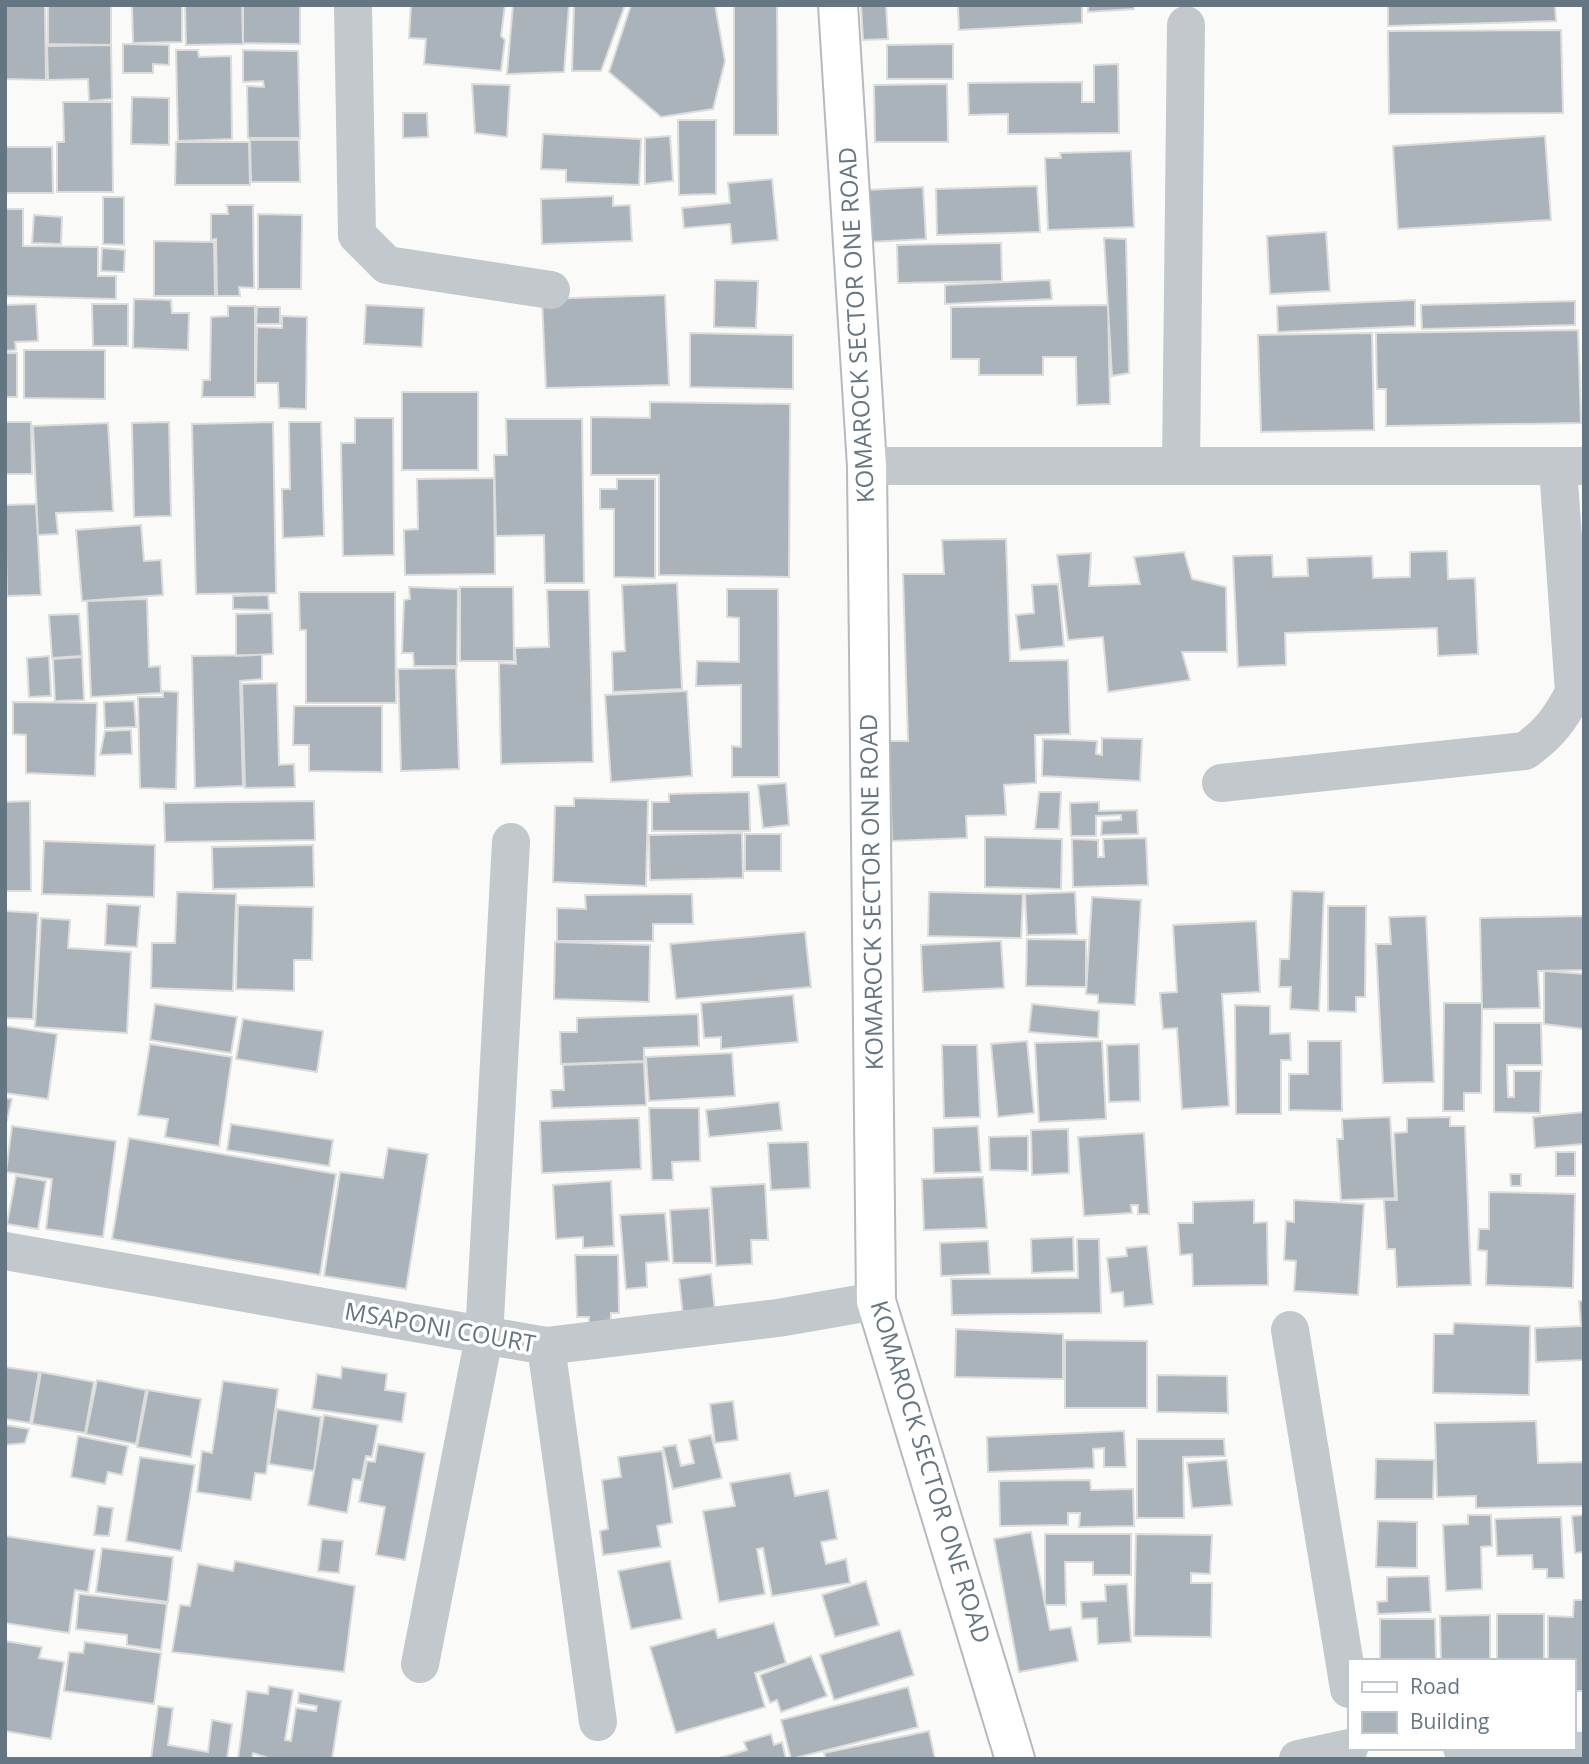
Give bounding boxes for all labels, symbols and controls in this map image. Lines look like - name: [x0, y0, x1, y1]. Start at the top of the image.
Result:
- street label: KOMAROCK SECTOR ONE ROAD: [830, 146, 881, 504]
- street label: KOMAROCK SECTOR ONE ROAD: [851, 713, 890, 1071]
- street label: MSAPONI COURT: [342, 1293, 538, 1360]
- street label: KOMAROCK SECTOR ONE ROAD: [864, 1296, 999, 1647]
- legend: [1348, 1659, 1575, 1750]
- text: Road: [1410, 1672, 1460, 1700]
- text: Building: [1410, 1707, 1489, 1735]

